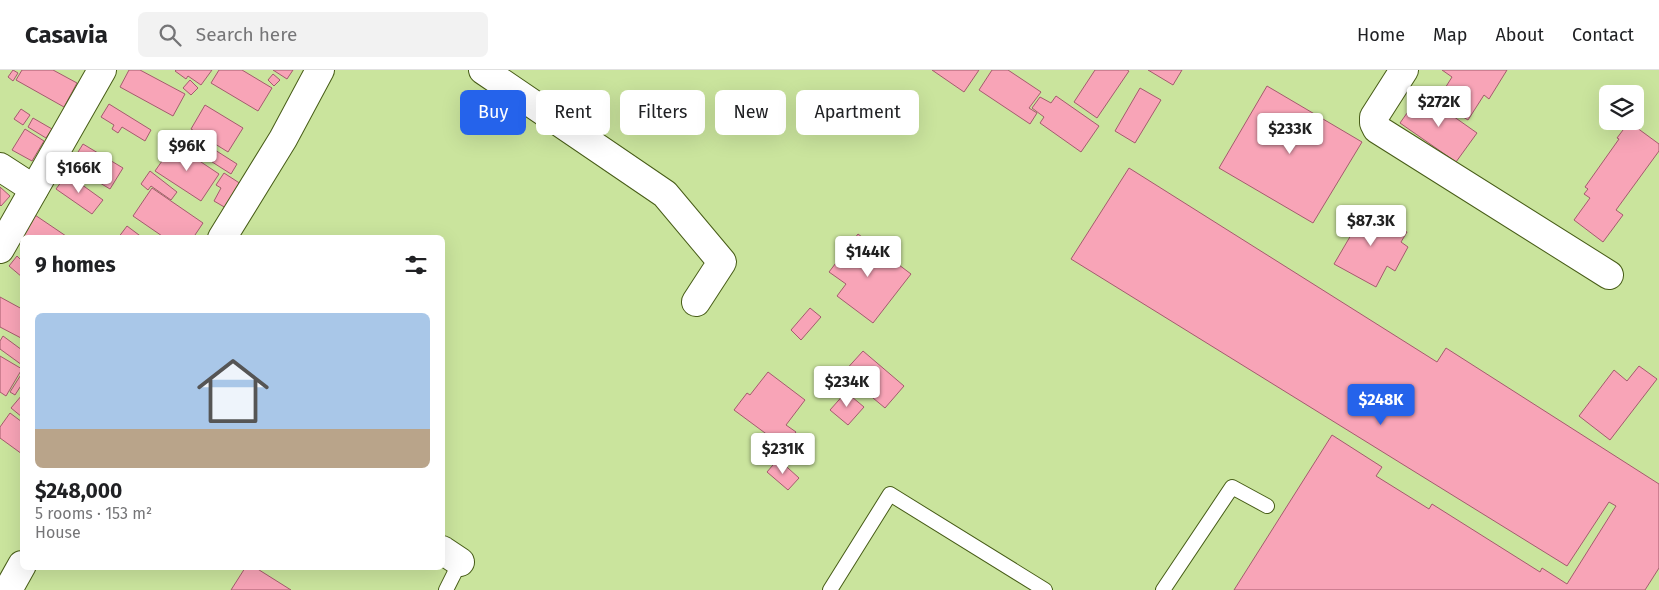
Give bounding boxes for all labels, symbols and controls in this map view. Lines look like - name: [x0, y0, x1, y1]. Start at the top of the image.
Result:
- search box: [138, 12, 488, 57]
- text: Casavia: [25, 21, 108, 49]
- icon: search: [156, 21, 184, 49]
- text: Search here: [196, 23, 297, 46]
- text: Home: [1357, 24, 1405, 46]
- text: Map: [1433, 24, 1467, 46]
- text: About: [1495, 24, 1544, 46]
- text: Contact: [1572, 24, 1634, 46]
- pin: $272K: [1404, 85, 1474, 128]
- map controls: [1599, 85, 1644, 130]
- button: layers: [1599, 85, 1644, 130]
- chip: Buy: [460, 90, 526, 135]
- chip: Rent: [536, 90, 610, 135]
- chip: Filters: [620, 90, 705, 135]
- chip: New: [715, 90, 786, 135]
- chip: Apartment: [796, 90, 919, 135]
- text: $272K: [1418, 92, 1460, 111]
- pin: $233K: [1255, 112, 1325, 155]
- text: $233K: [1268, 119, 1312, 138]
- pin: $96K: [157, 129, 217, 172]
- text: $96K: [169, 136, 205, 155]
- pin: $166K: [44, 152, 114, 194]
- text: $166K: [57, 158, 101, 177]
- pin: $87.3K: [1330, 204, 1412, 247]
- text: $87.3K: [1347, 211, 1395, 230]
- pin: $144K: [833, 236, 903, 278]
- text: $144K: [846, 242, 890, 261]
- icon: filters: [402, 251, 430, 279]
- text: 9 homes: [35, 252, 116, 278]
- icon: home: [188, 346, 278, 436]
- pin: $234K: [812, 366, 882, 408]
- text: $234K: [825, 372, 869, 391]
- pin: $248K: [1346, 384, 1416, 426]
- text: $248K: [1359, 390, 1403, 409]
- pin: $231K: [748, 432, 818, 475]
- text: $231K: [762, 439, 804, 458]
- text: $248,000: [35, 478, 122, 504]
- text: 5 rooms · 153 m²: [35, 504, 152, 523]
- text: House: [35, 523, 81, 542]

